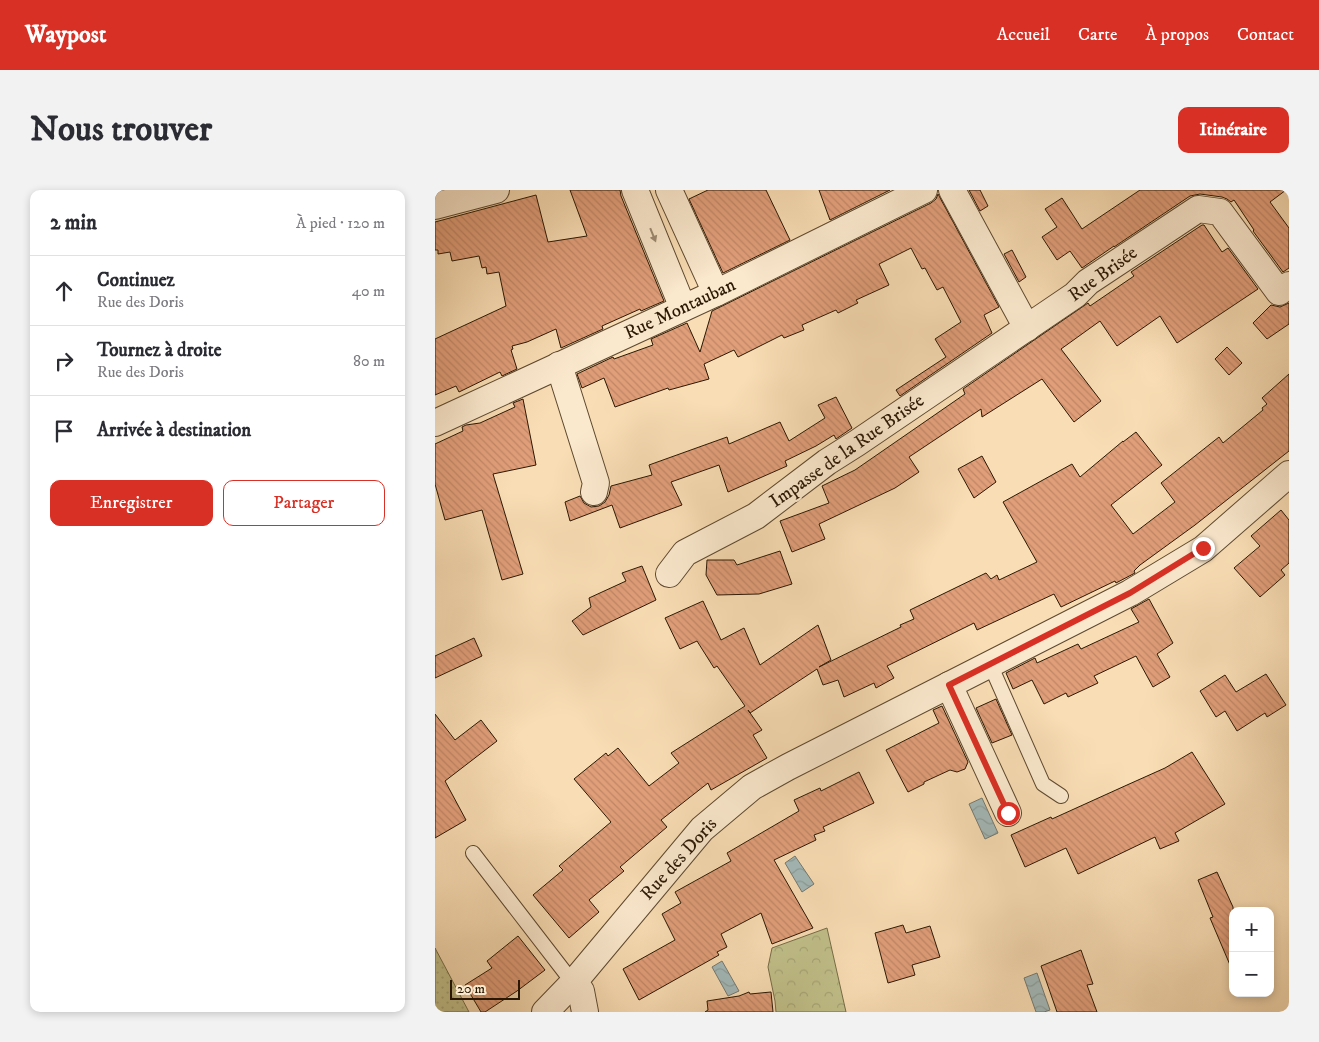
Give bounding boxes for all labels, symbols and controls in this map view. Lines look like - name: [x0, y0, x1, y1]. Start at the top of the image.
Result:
- text: Waypost: [25, 20, 106, 50]
- text: Accueil: [997, 24, 1050, 46]
- text: Carte: [1078, 24, 1117, 46]
- text: À propos: [1145, 24, 1209, 46]
- text: Contact: [1237, 24, 1294, 46]
- button: Itinéraire: [1178, 107, 1289, 153]
- text: Nous trouver: [30, 108, 212, 152]
- text: 2 min: [50, 210, 97, 236]
- text: À pied · 120 m: [296, 213, 385, 233]
- one-way arrow: [649, 228, 657, 243]
- street label: Rue Brisée: [1064, 241, 1142, 307]
- text: Continuez: [97, 269, 175, 292]
- street label: Rue Montauban: [621, 273, 739, 345]
- icon: ahead: [50, 277, 78, 305]
- text: 40 m: [352, 281, 385, 301]
- text: Rue des Doris: [97, 292, 184, 312]
- text: Tournez à droite: [97, 339, 222, 362]
- icon: right: [50, 347, 78, 375]
- text: 80 m: [353, 351, 385, 371]
- text: Rue des Doris: [97, 362, 184, 382]
- street label: Impasse de la Rue Brisée: [765, 389, 929, 513]
- icon: arrive: [50, 417, 78, 445]
- text: Arrivée à destination: [97, 419, 251, 442]
- button: Enregistrer: [50, 480, 213, 526]
- button: Partager: [223, 480, 385, 526]
- route end: [1192, 537, 1215, 560]
- route start: [997, 802, 1020, 825]
- street label: Rue des Doris: [636, 813, 722, 905]
- map controls: [1229, 907, 1274, 997]
- button: +: [1229, 907, 1274, 952]
- button: −: [1229, 952, 1274, 997]
- scale bar: [450, 977, 520, 1000]
- text: 20 m: [457, 980, 485, 998]

